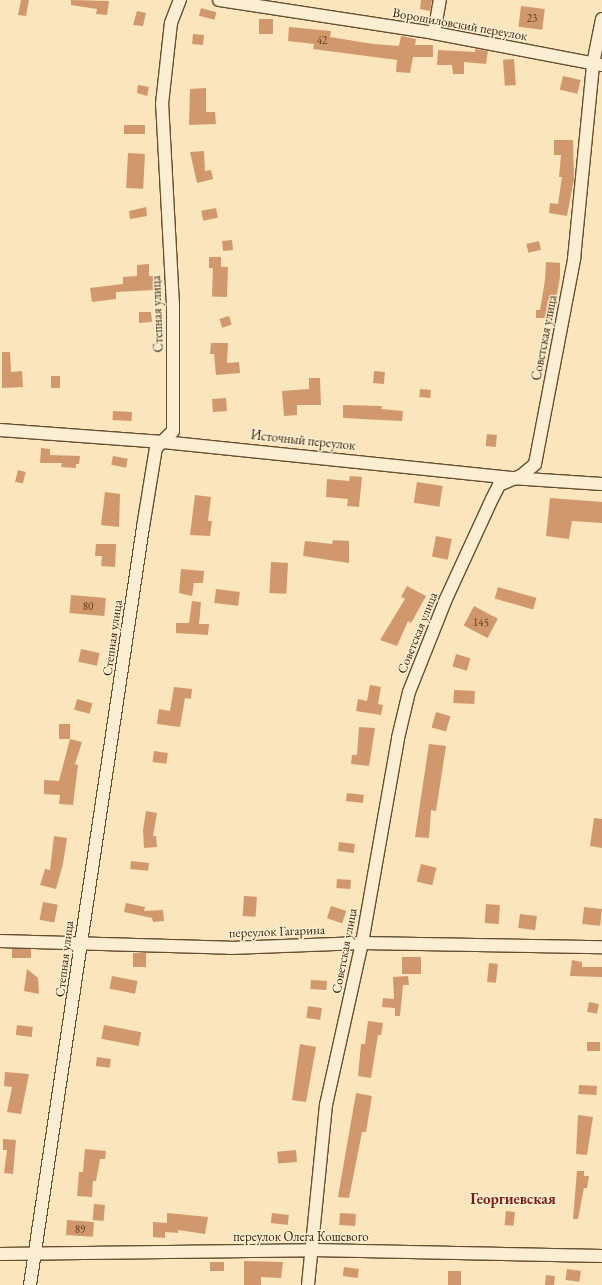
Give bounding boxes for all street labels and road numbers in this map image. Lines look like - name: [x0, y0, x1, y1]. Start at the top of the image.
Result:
- street label: Ворошиловский переулок: [391, 5, 529, 45]
- street label: Степная улица: [149, 275, 167, 353]
- street label: Советская улица: [529, 294, 561, 382]
- street label: Источный переулок: [250, 428, 356, 454]
- street label: Советская улица: [395, 590, 441, 676]
- street label: Степная улица: [100, 599, 126, 677]
- street label: Советская улица: [329, 907, 361, 995]
- street label: Степная улица: [53, 920, 77, 998]
- street label: переулок Гагарина: [229, 923, 325, 941]
- street label: переулок Олега Кошевого: [233, 1229, 369, 1245]

